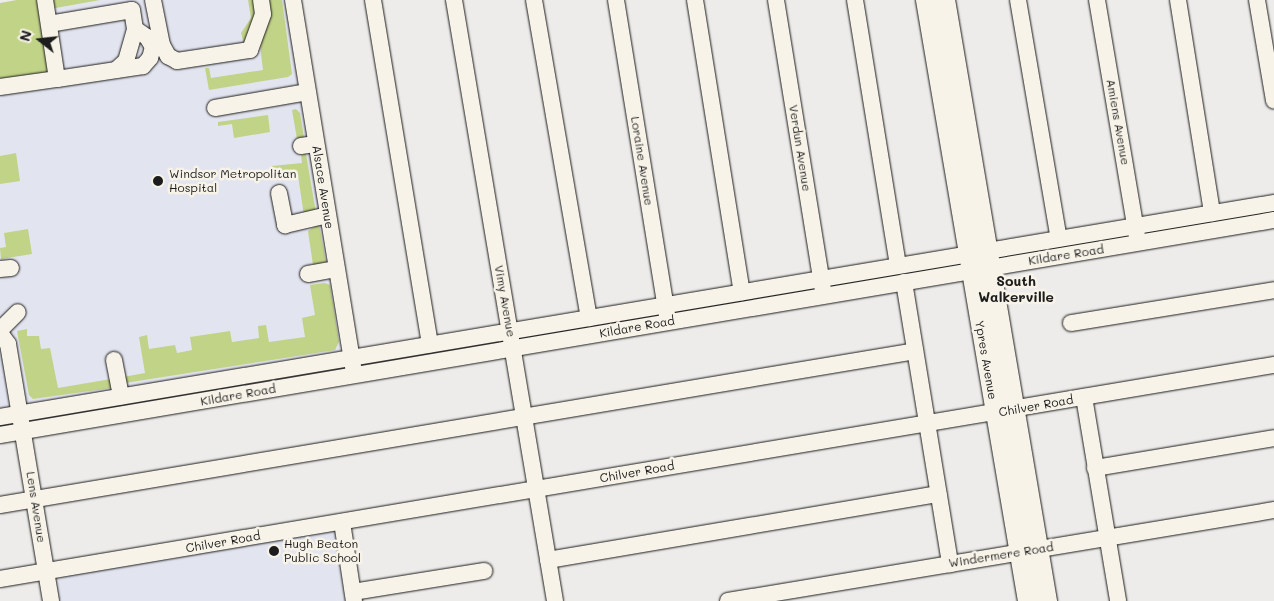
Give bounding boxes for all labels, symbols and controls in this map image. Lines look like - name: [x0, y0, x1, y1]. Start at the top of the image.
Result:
- north arrow: [15, 15, 65, 65]
- text: N: [14, 28, 36, 43]
- street label: Amiens Avenue: [1103, 78, 1133, 166]
- street label: Verdun Avenue: [786, 104, 814, 192]
- street label: Loraine Avenue: [628, 115, 656, 207]
- street label: Alsace Avenue: [309, 144, 337, 230]
- place label: Windsor Metropolitan Hospital: [169, 167, 296, 195]
- marker: Windsor Metropolitan Hospital: [151, 174, 165, 188]
- street label: Kildare Road: [1027, 242, 1105, 268]
- street label: Vimy Avenue: [492, 264, 518, 338]
- district label: South Walkerville: [978, 273, 1054, 306]
- street label: Kildare Road: [598, 313, 676, 341]
- street label: Ypres Avenue: [972, 319, 1000, 401]
- street label: Kildare Road: [199, 381, 277, 409]
- street label: Chilver Road: [998, 392, 1074, 420]
- street label: Chilver Road: [599, 458, 675, 486]
- street label: Lens Avenue: [23, 471, 49, 543]
- street label: Chilver Road: [185, 528, 261, 556]
- place label: Hugh Beaton Public School: [284, 537, 361, 565]
- street label: Windermere Road: [947, 540, 1055, 570]
- marker: Hugh Beaton Public School: [268, 545, 280, 557]

